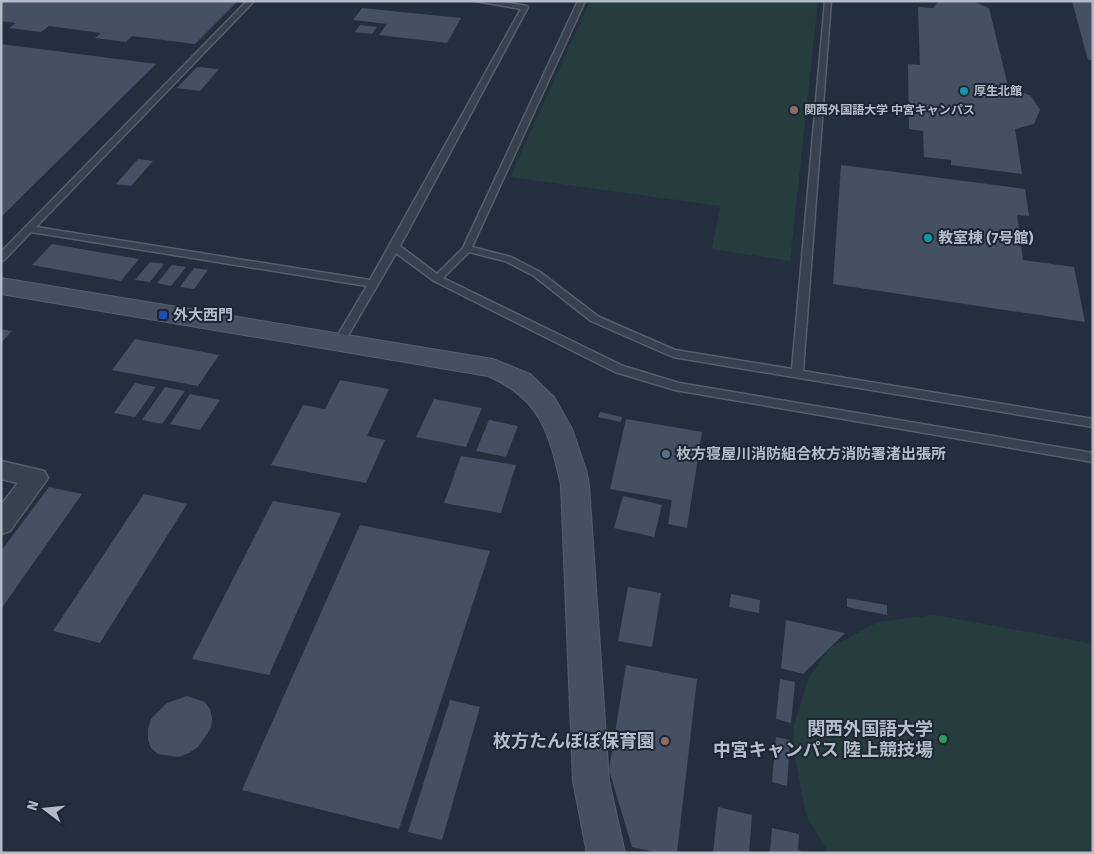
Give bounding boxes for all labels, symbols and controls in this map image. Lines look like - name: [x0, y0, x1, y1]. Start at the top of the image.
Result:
- place label: 厚生北館: [974, 84, 1022, 98]
- marker: 厚生北館: [958, 85, 970, 97]
- place label: 関西外国語大学 中宮キャンパス: [804, 103, 975, 117]
- marker: 関西外国語大学 中宮キャンパス: [788, 104, 800, 116]
- place label: 教室棟 (7号館): [938, 229, 1033, 247]
- marker: 教室棟 (7号館): [922, 232, 934, 244]
- place label: 外大西門: [173, 306, 233, 324]
- marker: 外大西門: [157, 309, 169, 321]
- place label: 枚方寝屋川消防組合枚方消防署渚出張所: [676, 445, 946, 463]
- marker: 枚方寝屋川消防組合枚方消防署渚出張所: [660, 448, 672, 460]
- place label: 関西外国語大学 中宮キャンパス 陸上競技場: [713, 718, 933, 761]
- place label: 枚方たんぽぽ保育園: [493, 730, 655, 752]
- marker: 関西外国語大学 中宮キャンパス 陸上競技場: [937, 733, 949, 745]
- marker: 枚方たんぽぽ保育園: [659, 735, 671, 747]
- north arrow: [20, 784, 70, 834]
- text: N: [24, 799, 42, 812]

